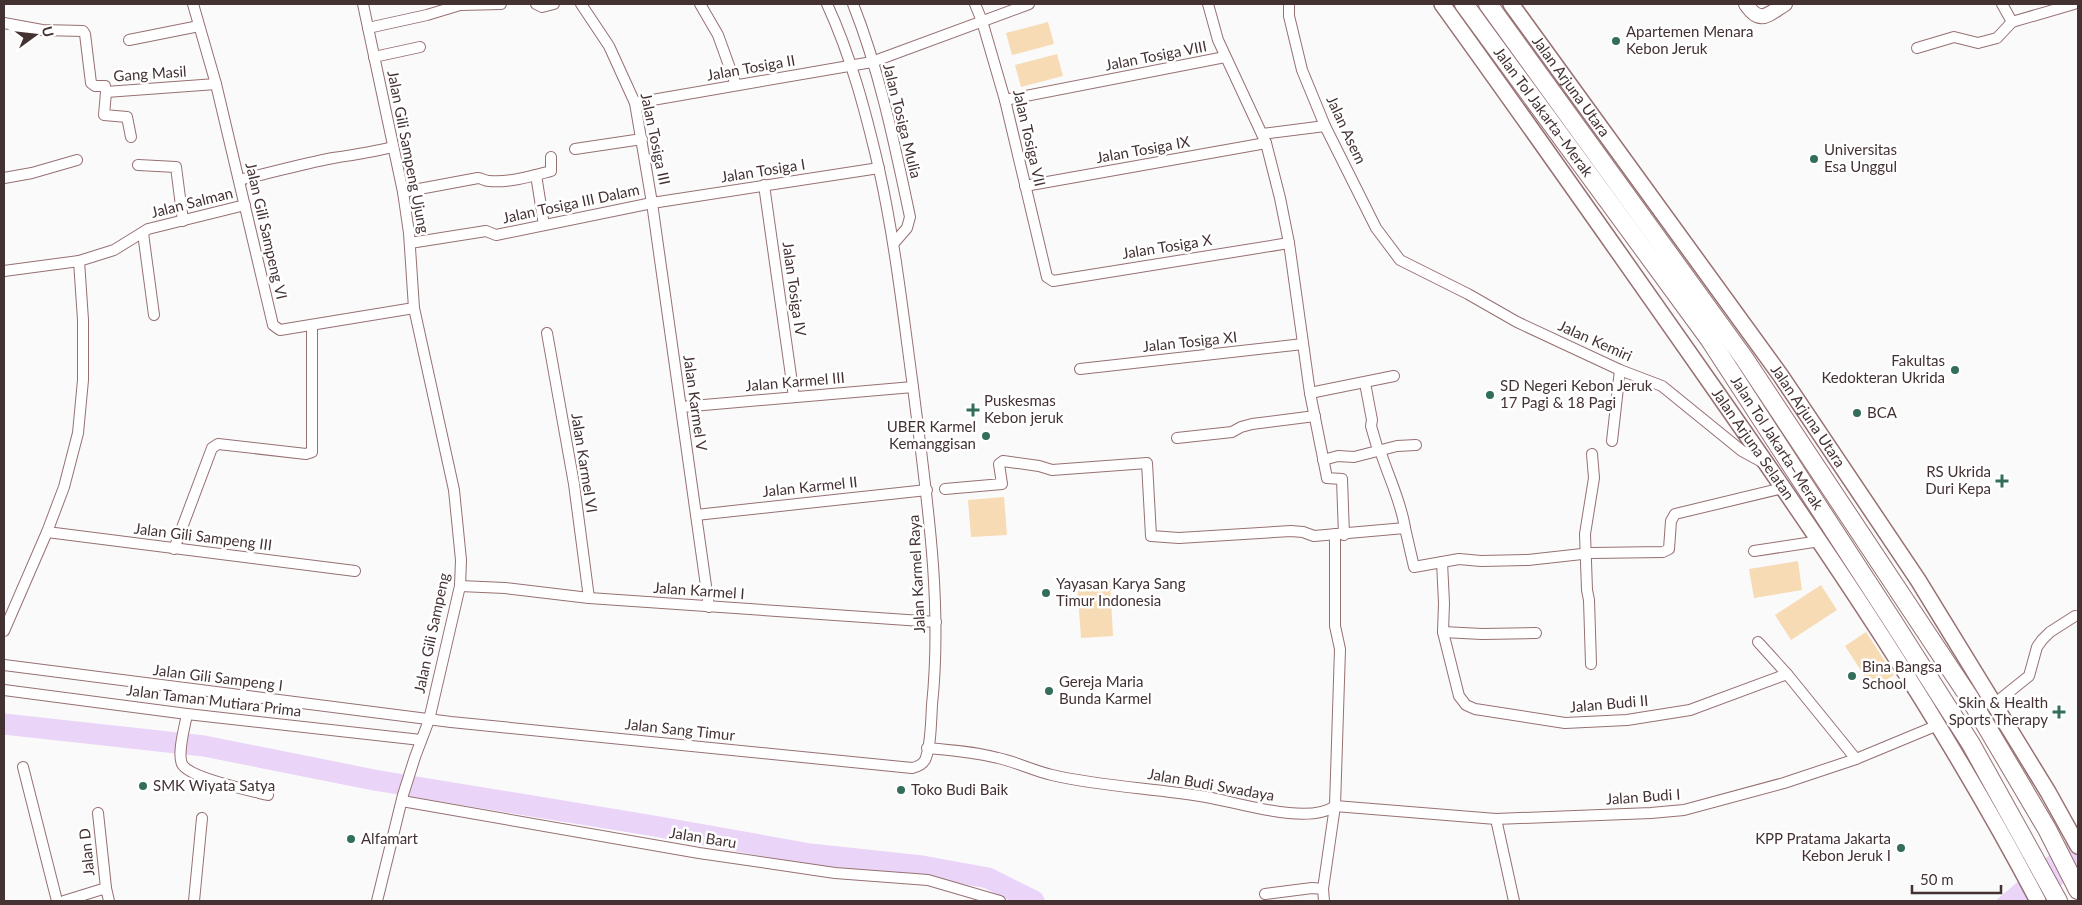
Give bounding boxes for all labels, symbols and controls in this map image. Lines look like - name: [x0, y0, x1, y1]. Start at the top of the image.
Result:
- north arrow: [10, 10, 60, 60]
- place label: Apartemen Menara Kebon Jeruk: [1626, 22, 1753, 57]
- text: U: [38, 24, 58, 39]
- street label: Jalan Arjuna Utara: [1529, 32, 1614, 140]
- marker: Apartemen Menara Kebon Jeruk: [1610, 35, 1622, 47]
- street label: Jalan Tosiga VIII: [1103, 36, 1208, 74]
- street label: Jalan Tol Jakarta–Merak: [1490, 43, 1598, 180]
- street label: Jalan Tosiga II: [705, 50, 796, 84]
- street label: Gang Masil: [113, 61, 187, 85]
- street label: Jalan Tosiga Mulia: [880, 61, 926, 180]
- street label: Jalan Gili Sampeng Ujung: [384, 69, 434, 235]
- street label: Jalan Tosiga VII: [1010, 88, 1050, 188]
- street label: Jalan Tosiga III: [637, 91, 675, 186]
- street label: Jalan Asem: [1323, 93, 1371, 167]
- street label: Jalan Tosiga IX: [1095, 132, 1191, 166]
- place label: Universitas Esa Unggul: [1824, 140, 1897, 175]
- marker: Universitas Esa Unggul: [1808, 153, 1820, 165]
- street label: Jalan Tosiga I: [719, 154, 806, 186]
- street label: Jalan Gili Sampeng VI: [242, 160, 292, 301]
- street label: Jalan Tosiga III Dalam: [501, 180, 641, 226]
- street label: Jalan Salman: [149, 183, 235, 221]
- street label: Jalan Tosiga X: [1121, 230, 1213, 262]
- street label: Jalan Tosiga IV: [779, 240, 811, 338]
- street label: Jalan Kemiri: [1556, 316, 1635, 364]
- street label: Jalan Tosiga XI: [1142, 327, 1238, 355]
- place label: Fakultas Kedokteran Ukrida: [1822, 351, 1945, 386]
- street label: Jalan Karmel V: [680, 354, 712, 453]
- street label: Jalan Arjuna Utara: [1768, 361, 1850, 470]
- marker: Fakultas Kedokteran Ukrida: [1949, 364, 1961, 376]
- street label: Jalan Karmel III: [744, 368, 845, 394]
- street label: Jalan Tol Jakarta–Merak: [1727, 372, 1828, 513]
- place label: SD Negeri Kebon Jeruk 17 Pagi & 18 Pagi: [1500, 376, 1653, 411]
- street label: Jalan Arjuna Selatan: [1709, 384, 1799, 503]
- marker: SD Negeri Kebon Jeruk 17 Pagi & 18 Pagi: [1484, 389, 1496, 401]
- place label: Puskesmas Kebon jeruk: [984, 391, 1064, 426]
- marker: Puskesmas Kebon jeruk: [966, 403, 980, 417]
- place label: BCA: [1867, 403, 1898, 421]
- marker: BCA: [1851, 407, 1863, 419]
- street label: Jalan Karmel VI: [568, 412, 602, 514]
- place label: UBER Karmel Kemanggisan: [887, 417, 976, 452]
- marker: UBER Karmel Kemanggisan: [980, 430, 992, 442]
- place label: RS Ukrida Duri Kepa: [1925, 462, 1991, 497]
- street label: Jalan Karmel II: [761, 472, 858, 500]
- marker: RS Ukrida Duri Kepa: [1995, 474, 2009, 488]
- street label: Jalan Karmel Raya: [904, 514, 928, 634]
- street label: Jalan Gili Sampeng III: [133, 519, 273, 553]
- street label: Jalan Gili Sampeng: [409, 571, 453, 695]
- place label: Yayasan Karya Sang Timur Indonesia: [1056, 574, 1186, 609]
- street label: Jalan Karmel I: [653, 578, 745, 602]
- marker: Yayasan Karya Sang Timur Indonesia: [1040, 587, 1052, 599]
- place label: Bina Bangsa School: [1862, 657, 1942, 692]
- street label: Jalan Gili Sampeng I: [152, 660, 284, 694]
- marker: Bina Bangsa School: [1846, 670, 1858, 682]
- place label: Gereja Maria Bunda Karmel: [1059, 672, 1152, 707]
- street label: Jalan Taman Mutiara Prima: [126, 680, 303, 720]
- marker: Gereja Maria Bunda Karmel: [1043, 685, 1055, 697]
- street label: Jalan Budi II: [1569, 691, 1649, 715]
- place label: Skin & Health Sports Therapy: [1949, 693, 2048, 728]
- marker: Skin & Health Sports Therapy: [2052, 705, 2066, 719]
- street label: Jalan Sang Timur: [624, 714, 736, 744]
- street label: Jalan Budi Swadaya: [1146, 764, 1276, 804]
- place label: SMK Wiyata Satya: [153, 776, 275, 794]
- marker: SMK Wiyata Satya: [137, 780, 149, 792]
- place label: Toko Budi Baik: [911, 780, 1008, 798]
- marker: Toko Budi Baik: [895, 784, 907, 796]
- street label: Jalan Budi I: [1605, 784, 1681, 808]
- street label: Jalan Baru: [668, 823, 738, 851]
- street label: Jalan D: [75, 827, 97, 877]
- place label: Alfamart: [361, 829, 419, 847]
- place label: KPP Pratama Jakarta Kebon Jeruk I: [1755, 829, 1891, 864]
- marker: Alfamart: [345, 833, 357, 845]
- marker: KPP Pratama Jakarta Kebon Jeruk I: [1895, 842, 1907, 854]
- scale bar: [1912, 862, 2001, 894]
- text: 50 m: [1920, 870, 1954, 888]

